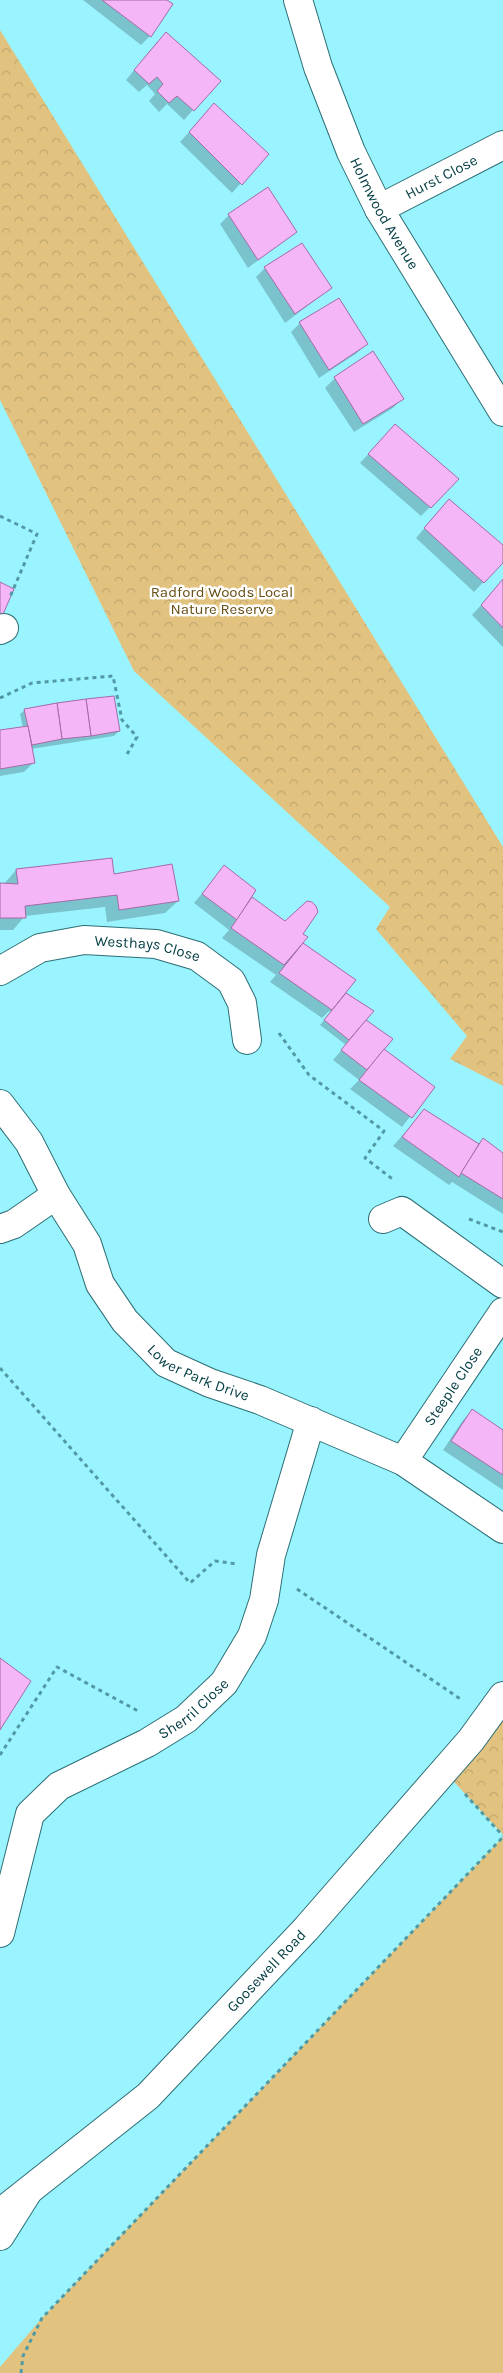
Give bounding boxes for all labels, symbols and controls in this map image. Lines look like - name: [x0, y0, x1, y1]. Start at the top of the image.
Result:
- street label: Hurst Close: [402, 151, 480, 203]
- street label: Holmwood Avenue: [346, 154, 423, 273]
- park label: Radford Woods Local Nature Reserve: [151, 583, 293, 618]
- street label: Westhays Close: [94, 932, 202, 965]
- street label: Lower Park Drive: [144, 1341, 252, 1405]
- street label: Steeple Close: [420, 1343, 486, 1429]
- street label: Sherril Close: [155, 1674, 232, 1743]
- street label: Goosewell Road: [223, 1926, 310, 2016]

